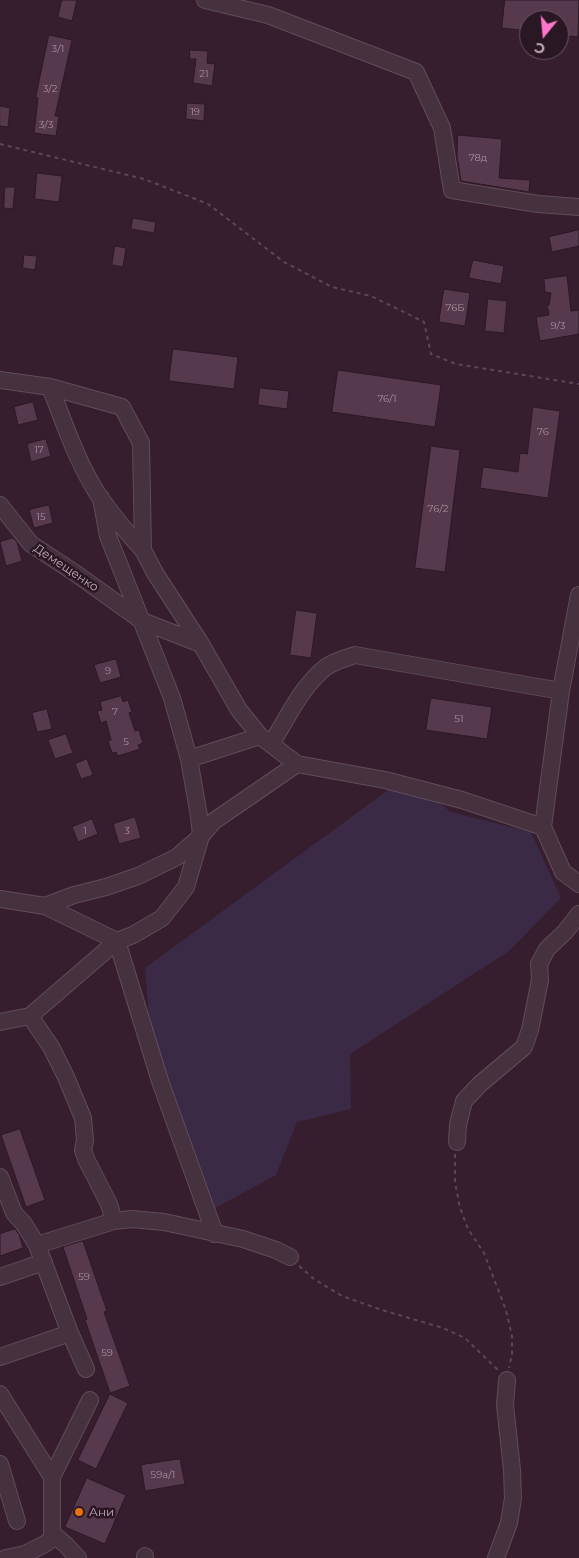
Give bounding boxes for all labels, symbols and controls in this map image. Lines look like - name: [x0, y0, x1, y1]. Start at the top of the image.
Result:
- north arrow: [519, 10, 569, 60]
- text: С: [532, 38, 547, 58]
- house number: 3/1: [52, 43, 64, 55]
- house number: 21: [199, 68, 209, 80]
- house number: 3/2: [43, 83, 57, 95]
- house number: 19: [190, 106, 200, 118]
- house number: 3/3: [39, 119, 53, 131]
- house number: 78д: [469, 152, 487, 164]
- house number: 76Б: [445, 302, 465, 314]
- house number: 9/3: [551, 320, 565, 332]
- house number: 76/1: [377, 393, 397, 405]
- house number: 76: [537, 426, 549, 438]
- house number: 17: [34, 444, 44, 456]
- house number: 76/2: [428, 503, 448, 515]
- house number: 15: [36, 511, 46, 523]
- street label: Демещенко: [31, 541, 101, 595]
- house number: 9: [105, 665, 111, 677]
- house number: 7: [112, 706, 118, 718]
- house number: 51: [454, 713, 464, 725]
- house number: 5: [123, 736, 129, 748]
- house number: 1: [83, 825, 87, 837]
- house number: 3: [124, 825, 130, 837]
- house number: 59: [78, 1271, 90, 1283]
- house number: 59: [101, 1347, 113, 1359]
- house number: 59а/1: [151, 1469, 175, 1481]
- place label: Ани: [89, 1505, 114, 1519]
- marker: Ани: [73, 1506, 85, 1518]

